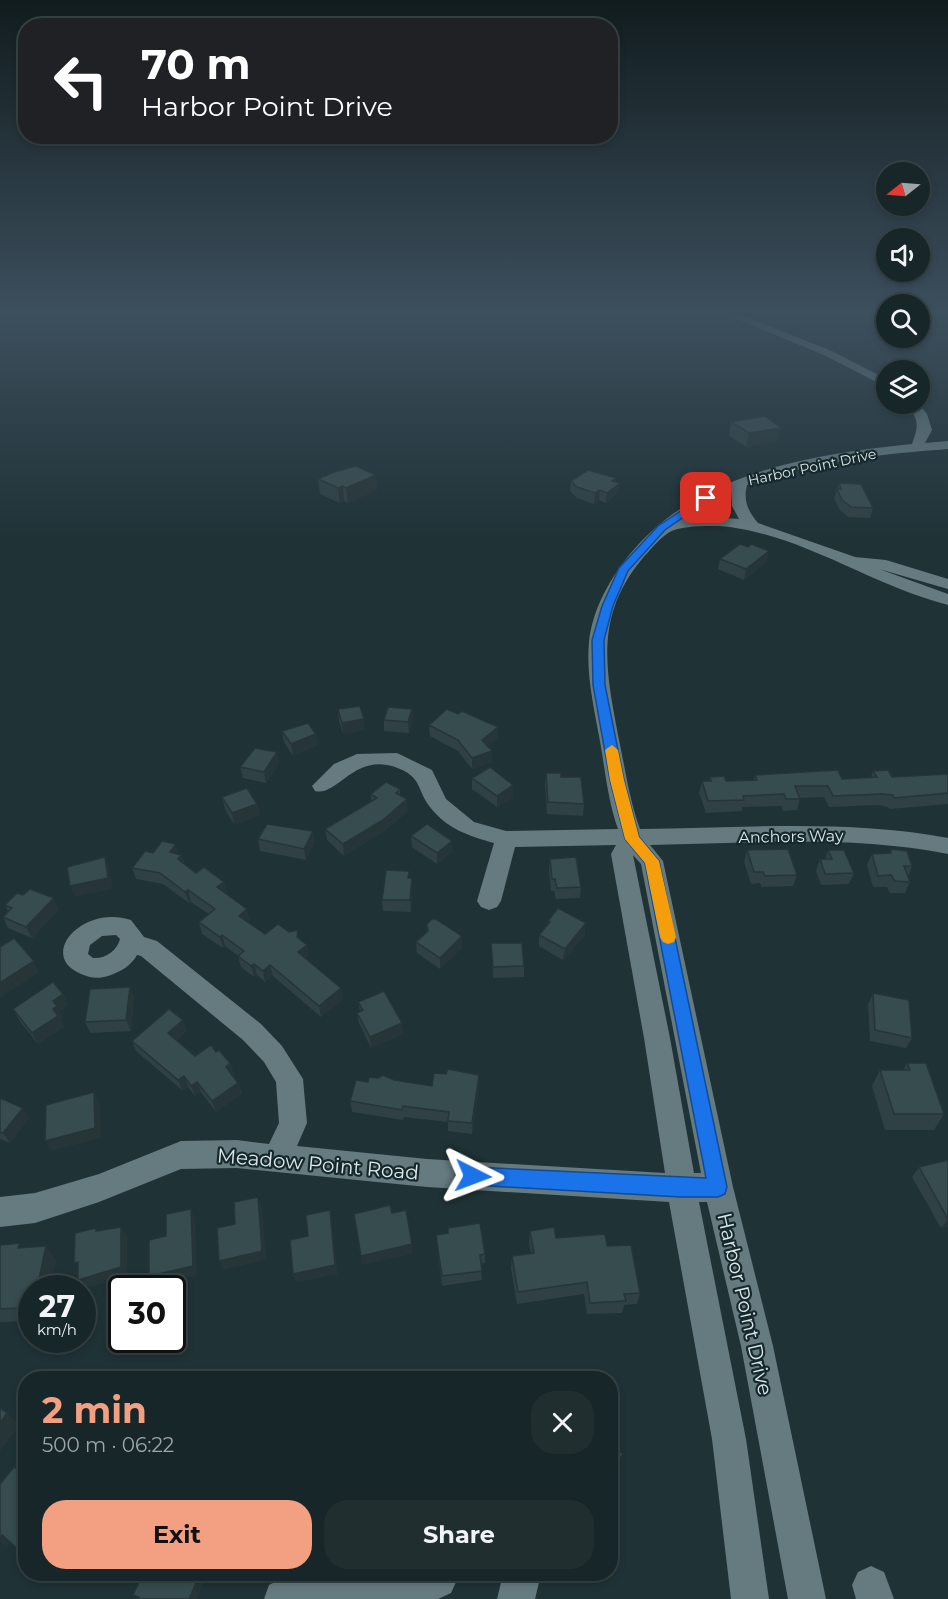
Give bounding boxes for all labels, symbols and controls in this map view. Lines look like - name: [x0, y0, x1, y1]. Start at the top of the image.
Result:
- text: 70 m: [141, 38, 251, 90]
- icon: left: [42, 42, 120, 120]
- text: Harbor Point Drive: [141, 90, 393, 123]
- north arrow: [876, 162, 930, 216]
- map controls: [876, 162, 930, 414]
- button: sound: [876, 228, 930, 282]
- button: search: [876, 294, 930, 348]
- button: layers: [876, 360, 930, 414]
- street label: Harbor Point Drive: [746, 445, 878, 489]
- pin: [680, 472, 731, 523]
- icon: arrive: [689, 481, 722, 514]
- street label: Anchors Way: [738, 826, 844, 847]
- street label: Meadow Point Road: [216, 1143, 420, 1185]
- position arrow: [441, 1144, 505, 1208]
- street label: Harbor Point Drive: [712, 1210, 778, 1398]
- speed limit sign: 30: [108, 1275, 186, 1353]
- text: 27: [39, 1288, 75, 1325]
- text: km/h: [37, 1320, 77, 1339]
- text: 2 min: [42, 1388, 147, 1432]
- button: close: [531, 1391, 594, 1454]
- text: 500 m · 06:22: [42, 1433, 174, 1457]
- button: Exit: [42, 1500, 312, 1569]
- button: Share: [324, 1500, 594, 1569]

